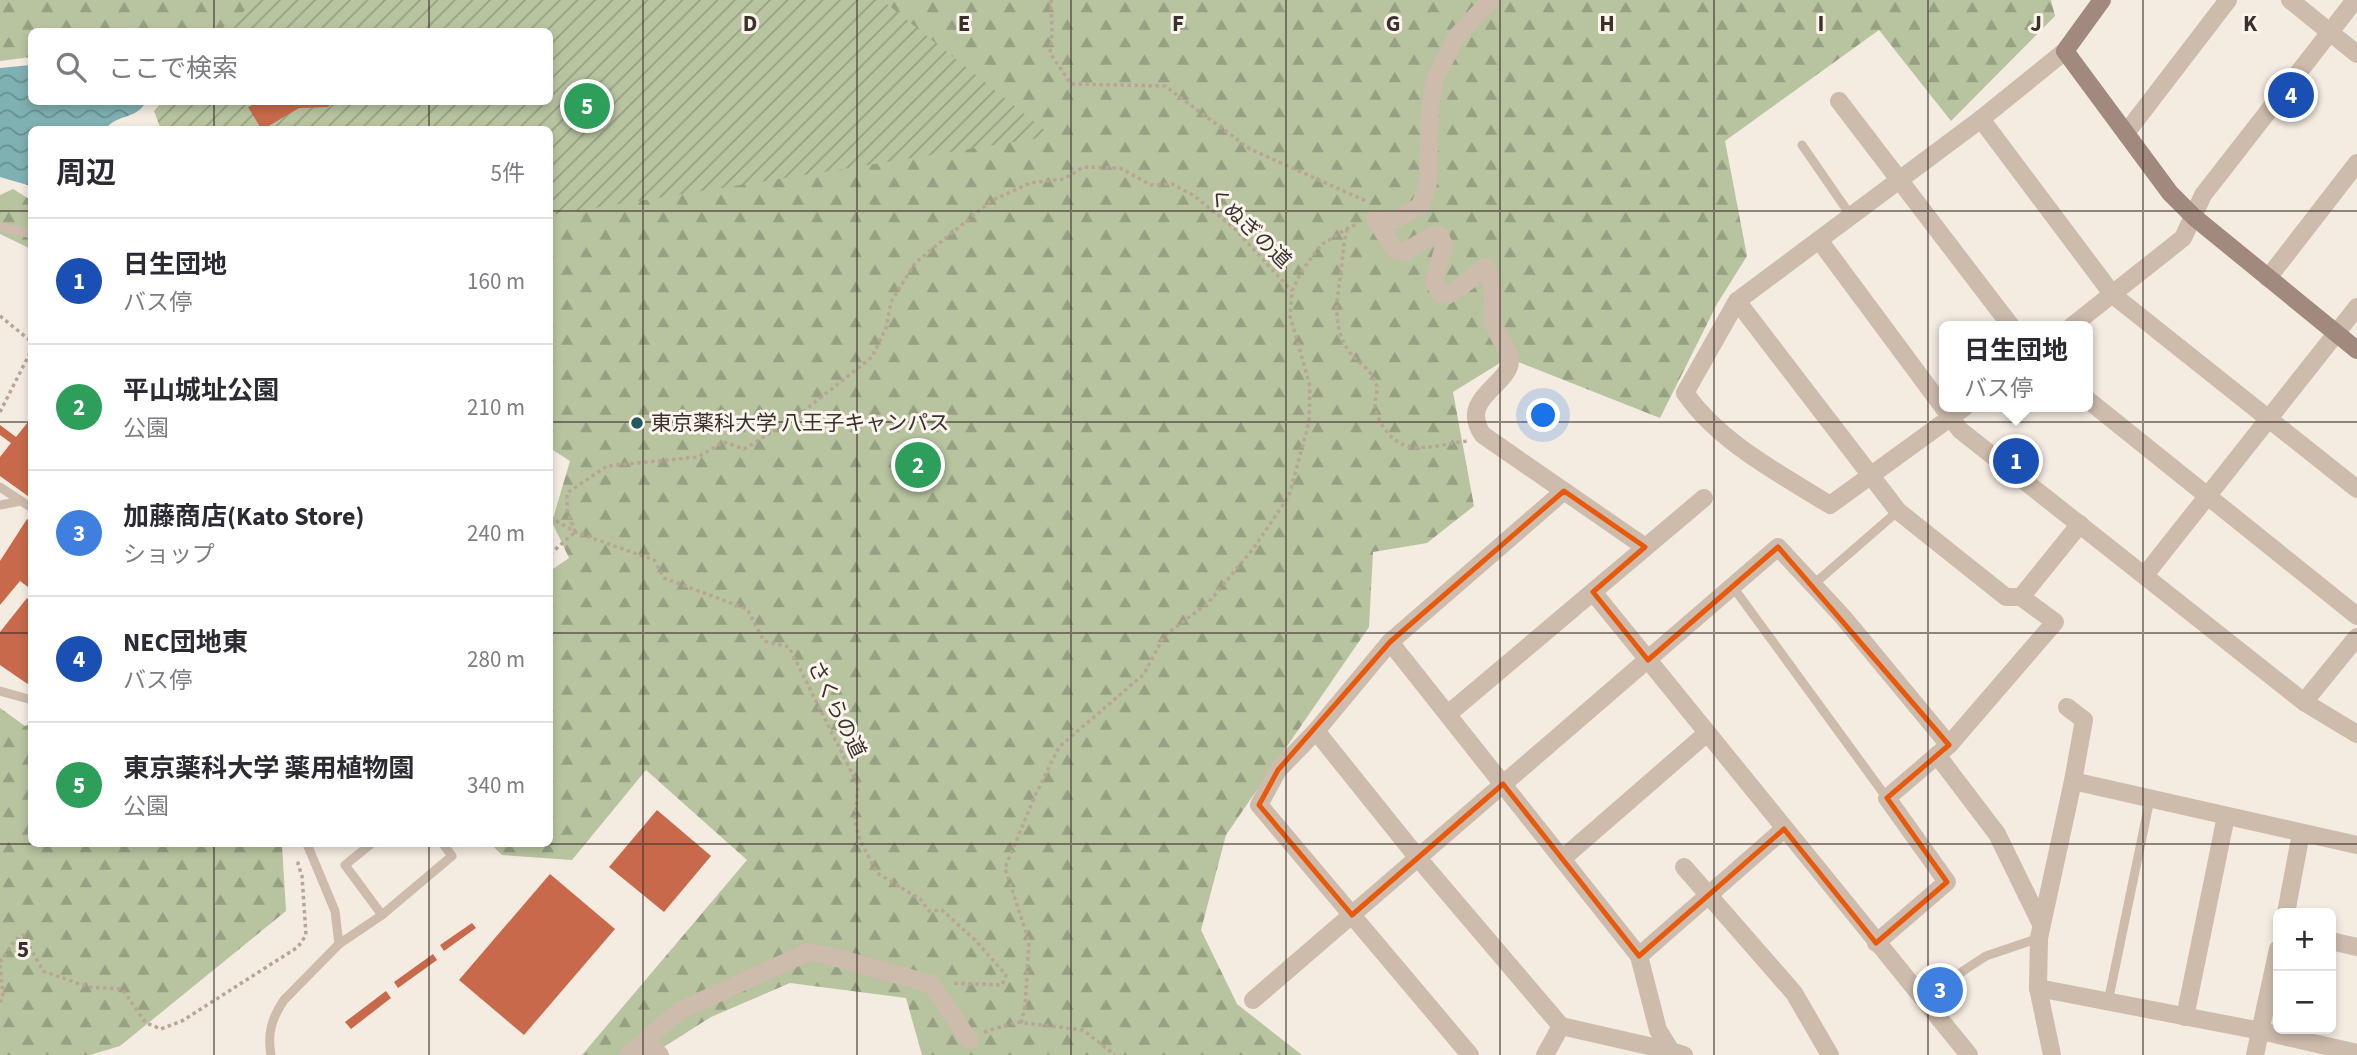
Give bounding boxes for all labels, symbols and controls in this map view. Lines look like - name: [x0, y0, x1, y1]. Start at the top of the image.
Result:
- text: D: [743, 7, 757, 40]
- text: E: [958, 7, 970, 40]
- text: F: [1172, 7, 1184, 40]
- text: G: [1386, 7, 1400, 40]
- text: H: [1599, 7, 1615, 40]
- text: I: [1818, 7, 1824, 40]
- text: J: [2030, 7, 2042, 40]
- text: K: [2243, 7, 2258, 40]
- search box: [28, 28, 553, 105]
- icon: search: [52, 48, 90, 86]
- text: ここで検索: [108, 50, 238, 87]
- pin: 4: [2268, 69, 2314, 121]
- pin: 5: [564, 80, 610, 132]
- text: 周辺: [56, 152, 116, 195]
- text: 5件: [491, 157, 525, 190]
- street label: くぬぎの道: [1202, 181, 1298, 275]
- text: 日生団地: [123, 246, 227, 283]
- text: 1: [73, 265, 85, 298]
- text: 160 m: [467, 265, 525, 298]
- text: バス停: [123, 286, 192, 319]
- popup: [1939, 321, 2093, 412]
- text: 日生団地: [1964, 332, 2068, 369]
- text: 平山城址公園: [123, 372, 279, 409]
- text: バス停: [1964, 372, 2033, 405]
- text: 2: [73, 391, 85, 424]
- text: 210 m: [467, 391, 525, 424]
- your location: [1526, 398, 1560, 432]
- place label: 東京薬科大学 八王子キャンパス: [651, 408, 949, 438]
- text: 公園: [123, 412, 169, 445]
- marker: 東京薬科大学 八王子キャンパス: [629, 415, 645, 431]
- pin: 1: [1993, 435, 2039, 487]
- pin: 2: [895, 439, 941, 491]
- text: 加藤商店(Kato Store): [123, 498, 364, 535]
- text: 3: [73, 517, 85, 550]
- text: 240 m: [467, 517, 525, 550]
- text: ショップ: [123, 538, 215, 571]
- text: NEC団地東: [123, 624, 248, 661]
- text: 4: [73, 643, 85, 676]
- text: 280 m: [467, 643, 525, 676]
- street label: さくらの道: [801, 655, 873, 763]
- text: バス停: [123, 664, 192, 697]
- text: 東京薬科大学 薬用植物園: [123, 750, 414, 787]
- text: 5: [73, 769, 85, 802]
- text: 340 m: [467, 769, 525, 802]
- text: 公園: [123, 790, 169, 823]
- map controls: [2273, 908, 2336, 1034]
- button: +: [2273, 908, 2336, 971]
- text: 5: [17, 933, 29, 966]
- pin: 3: [1917, 964, 1963, 1016]
- button: −: [2273, 971, 2336, 1034]

